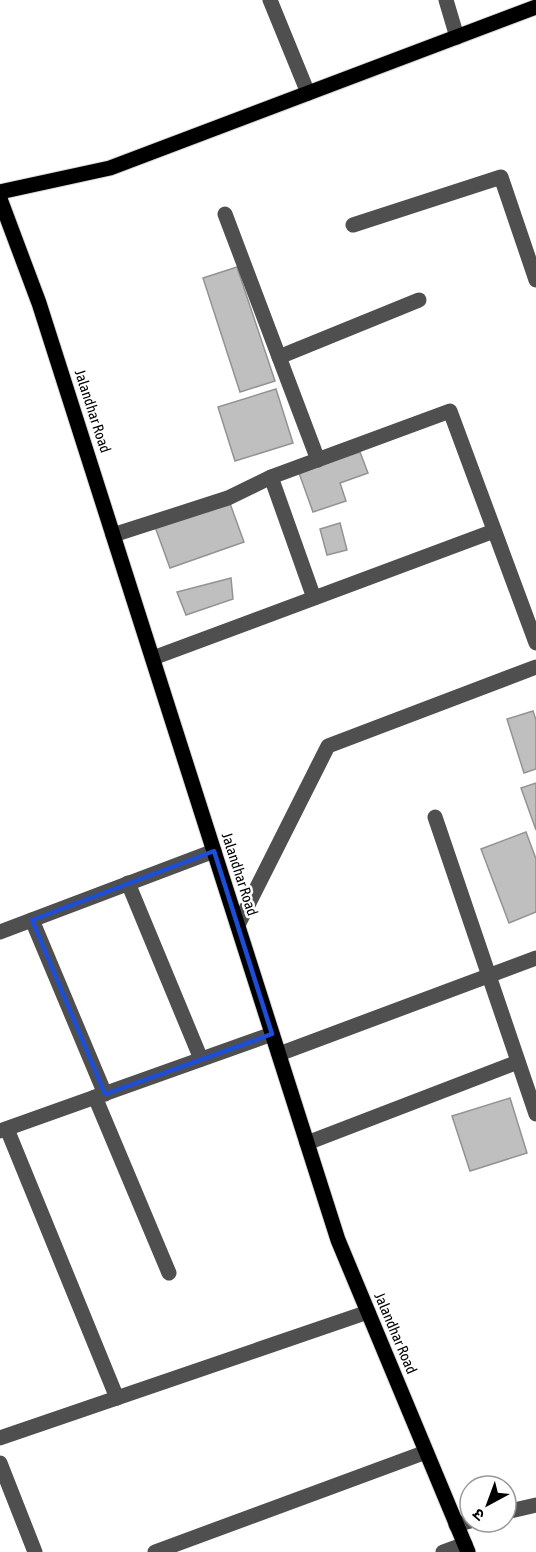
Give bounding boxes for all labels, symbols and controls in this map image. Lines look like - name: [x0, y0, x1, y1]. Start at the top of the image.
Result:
- street label: Jalandhar Road: [72, 367, 114, 455]
- street label: Jalandhar Road: [219, 830, 261, 918]
- street label: Jalandhar Road: [371, 1290, 421, 1376]
- north arrow: [458, 1474, 518, 1534]
- text: उ: [468, 1505, 488, 1525]

